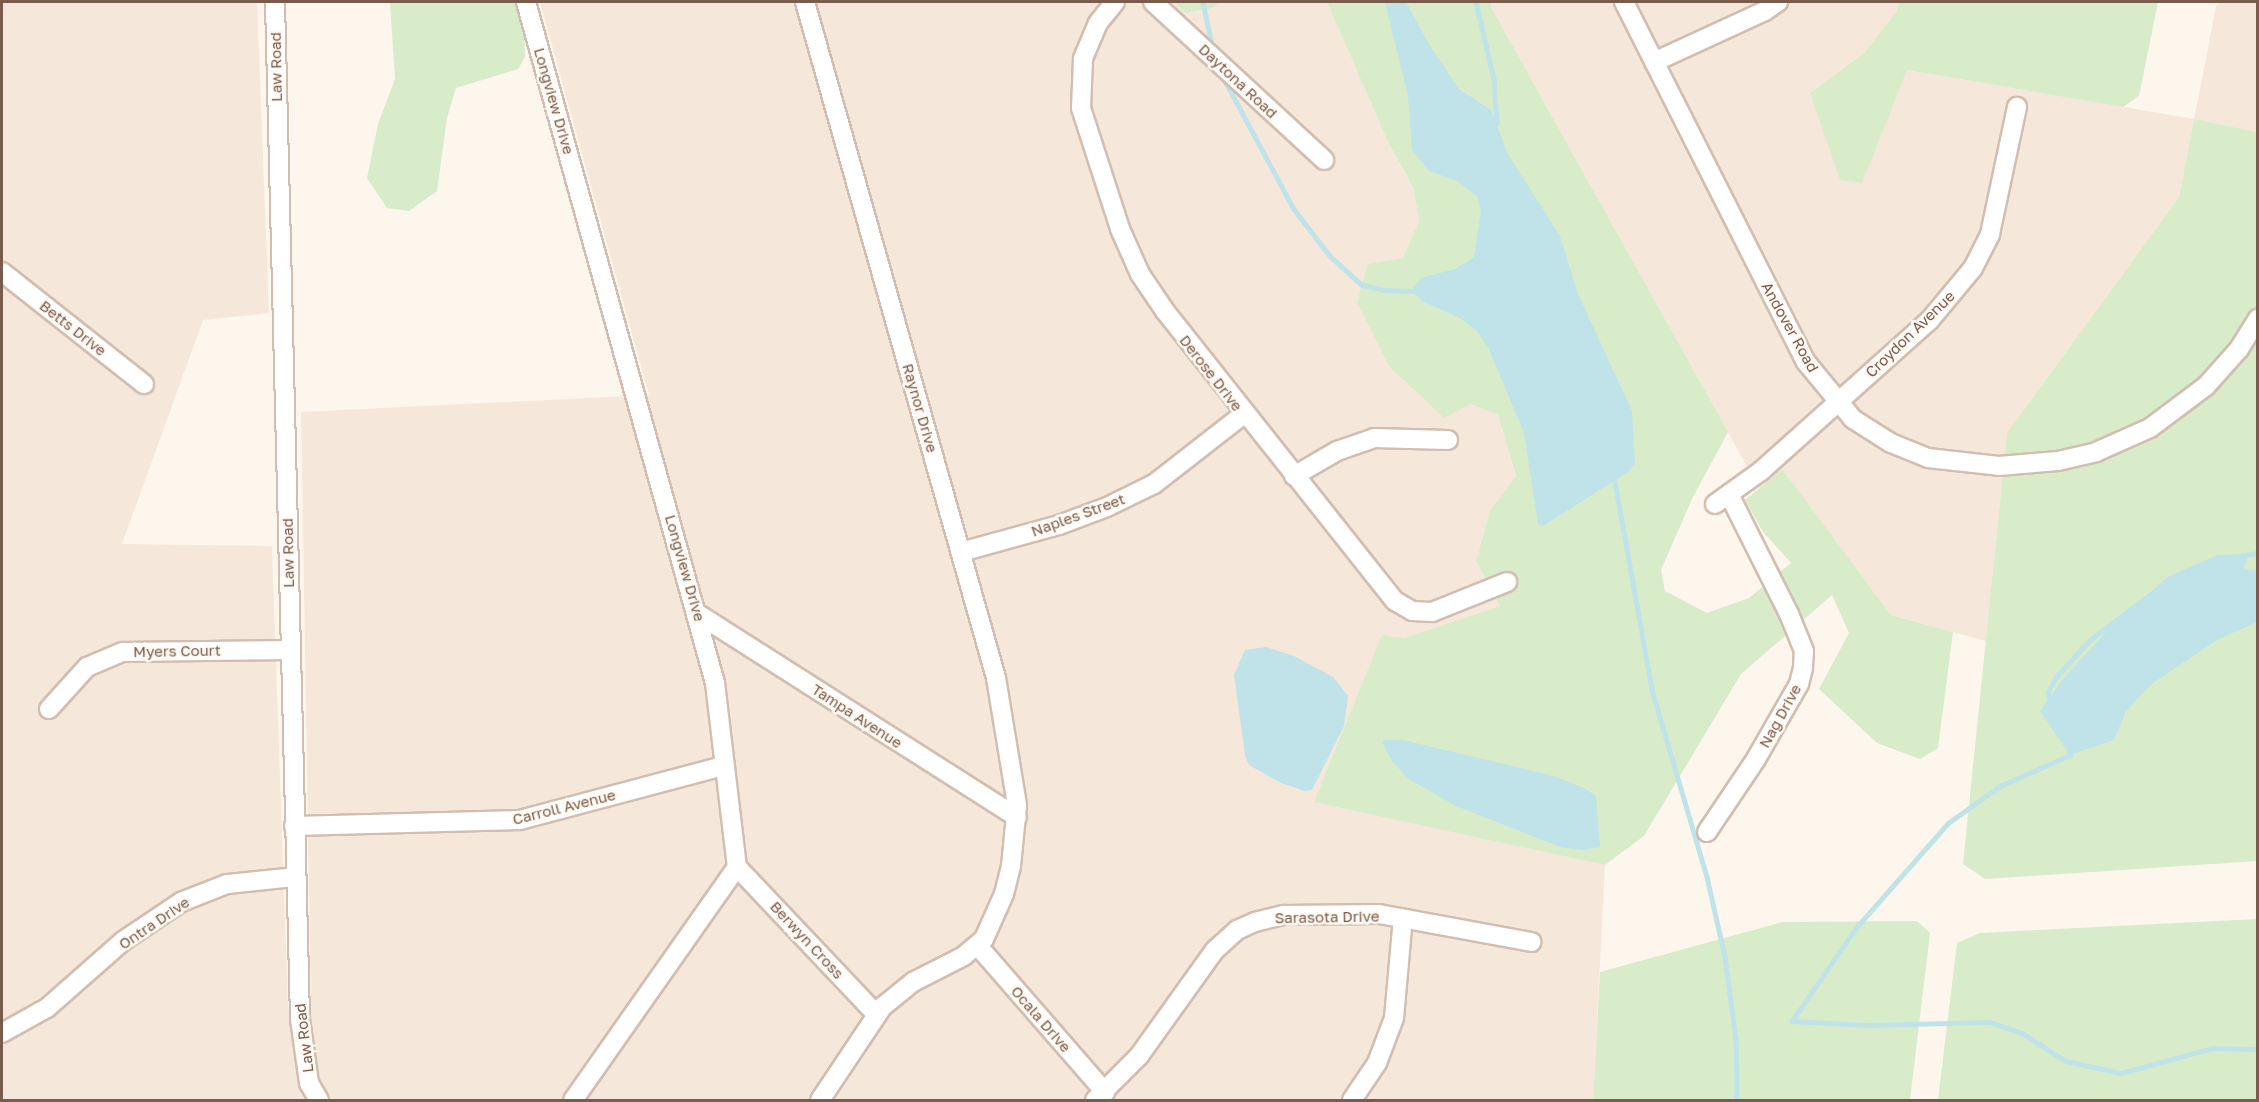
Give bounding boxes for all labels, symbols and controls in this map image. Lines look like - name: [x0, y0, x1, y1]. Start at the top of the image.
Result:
- street label: Law Road: [266, 32, 286, 102]
- street label: Daytona Road: [1195, 40, 1281, 122]
- street label: Longview Drive: [530, 46, 578, 156]
- street label: Andover Road: [1758, 279, 1822, 375]
- street label: Croydon Avenue: [1862, 287, 1958, 381]
- street label: Betts Drive: [36, 296, 110, 360]
- street label: Derose Drive: [1176, 331, 1246, 415]
- street label: Raynor Drive: [899, 361, 941, 455]
- street label: Naples Street: [1029, 490, 1127, 540]
- street label: Longview Drive: [661, 513, 709, 623]
- street label: Law Road: [278, 518, 298, 588]
- street label: Myers Court: [133, 641, 221, 661]
- street label: Tampa Avenue: [808, 680, 906, 752]
- street label: Nag Drive: [1755, 681, 1805, 751]
- street label: Carroll Avenue: [511, 786, 617, 828]
- street label: Ontra Drive: [115, 893, 193, 953]
- street label: Berwyn Cross: [766, 897, 848, 983]
- street label: Sarasota Drive: [1275, 907, 1379, 927]
- street label: Ocala Drive: [1007, 982, 1075, 1056]
- street label: Law Road: [291, 1002, 317, 1074]

